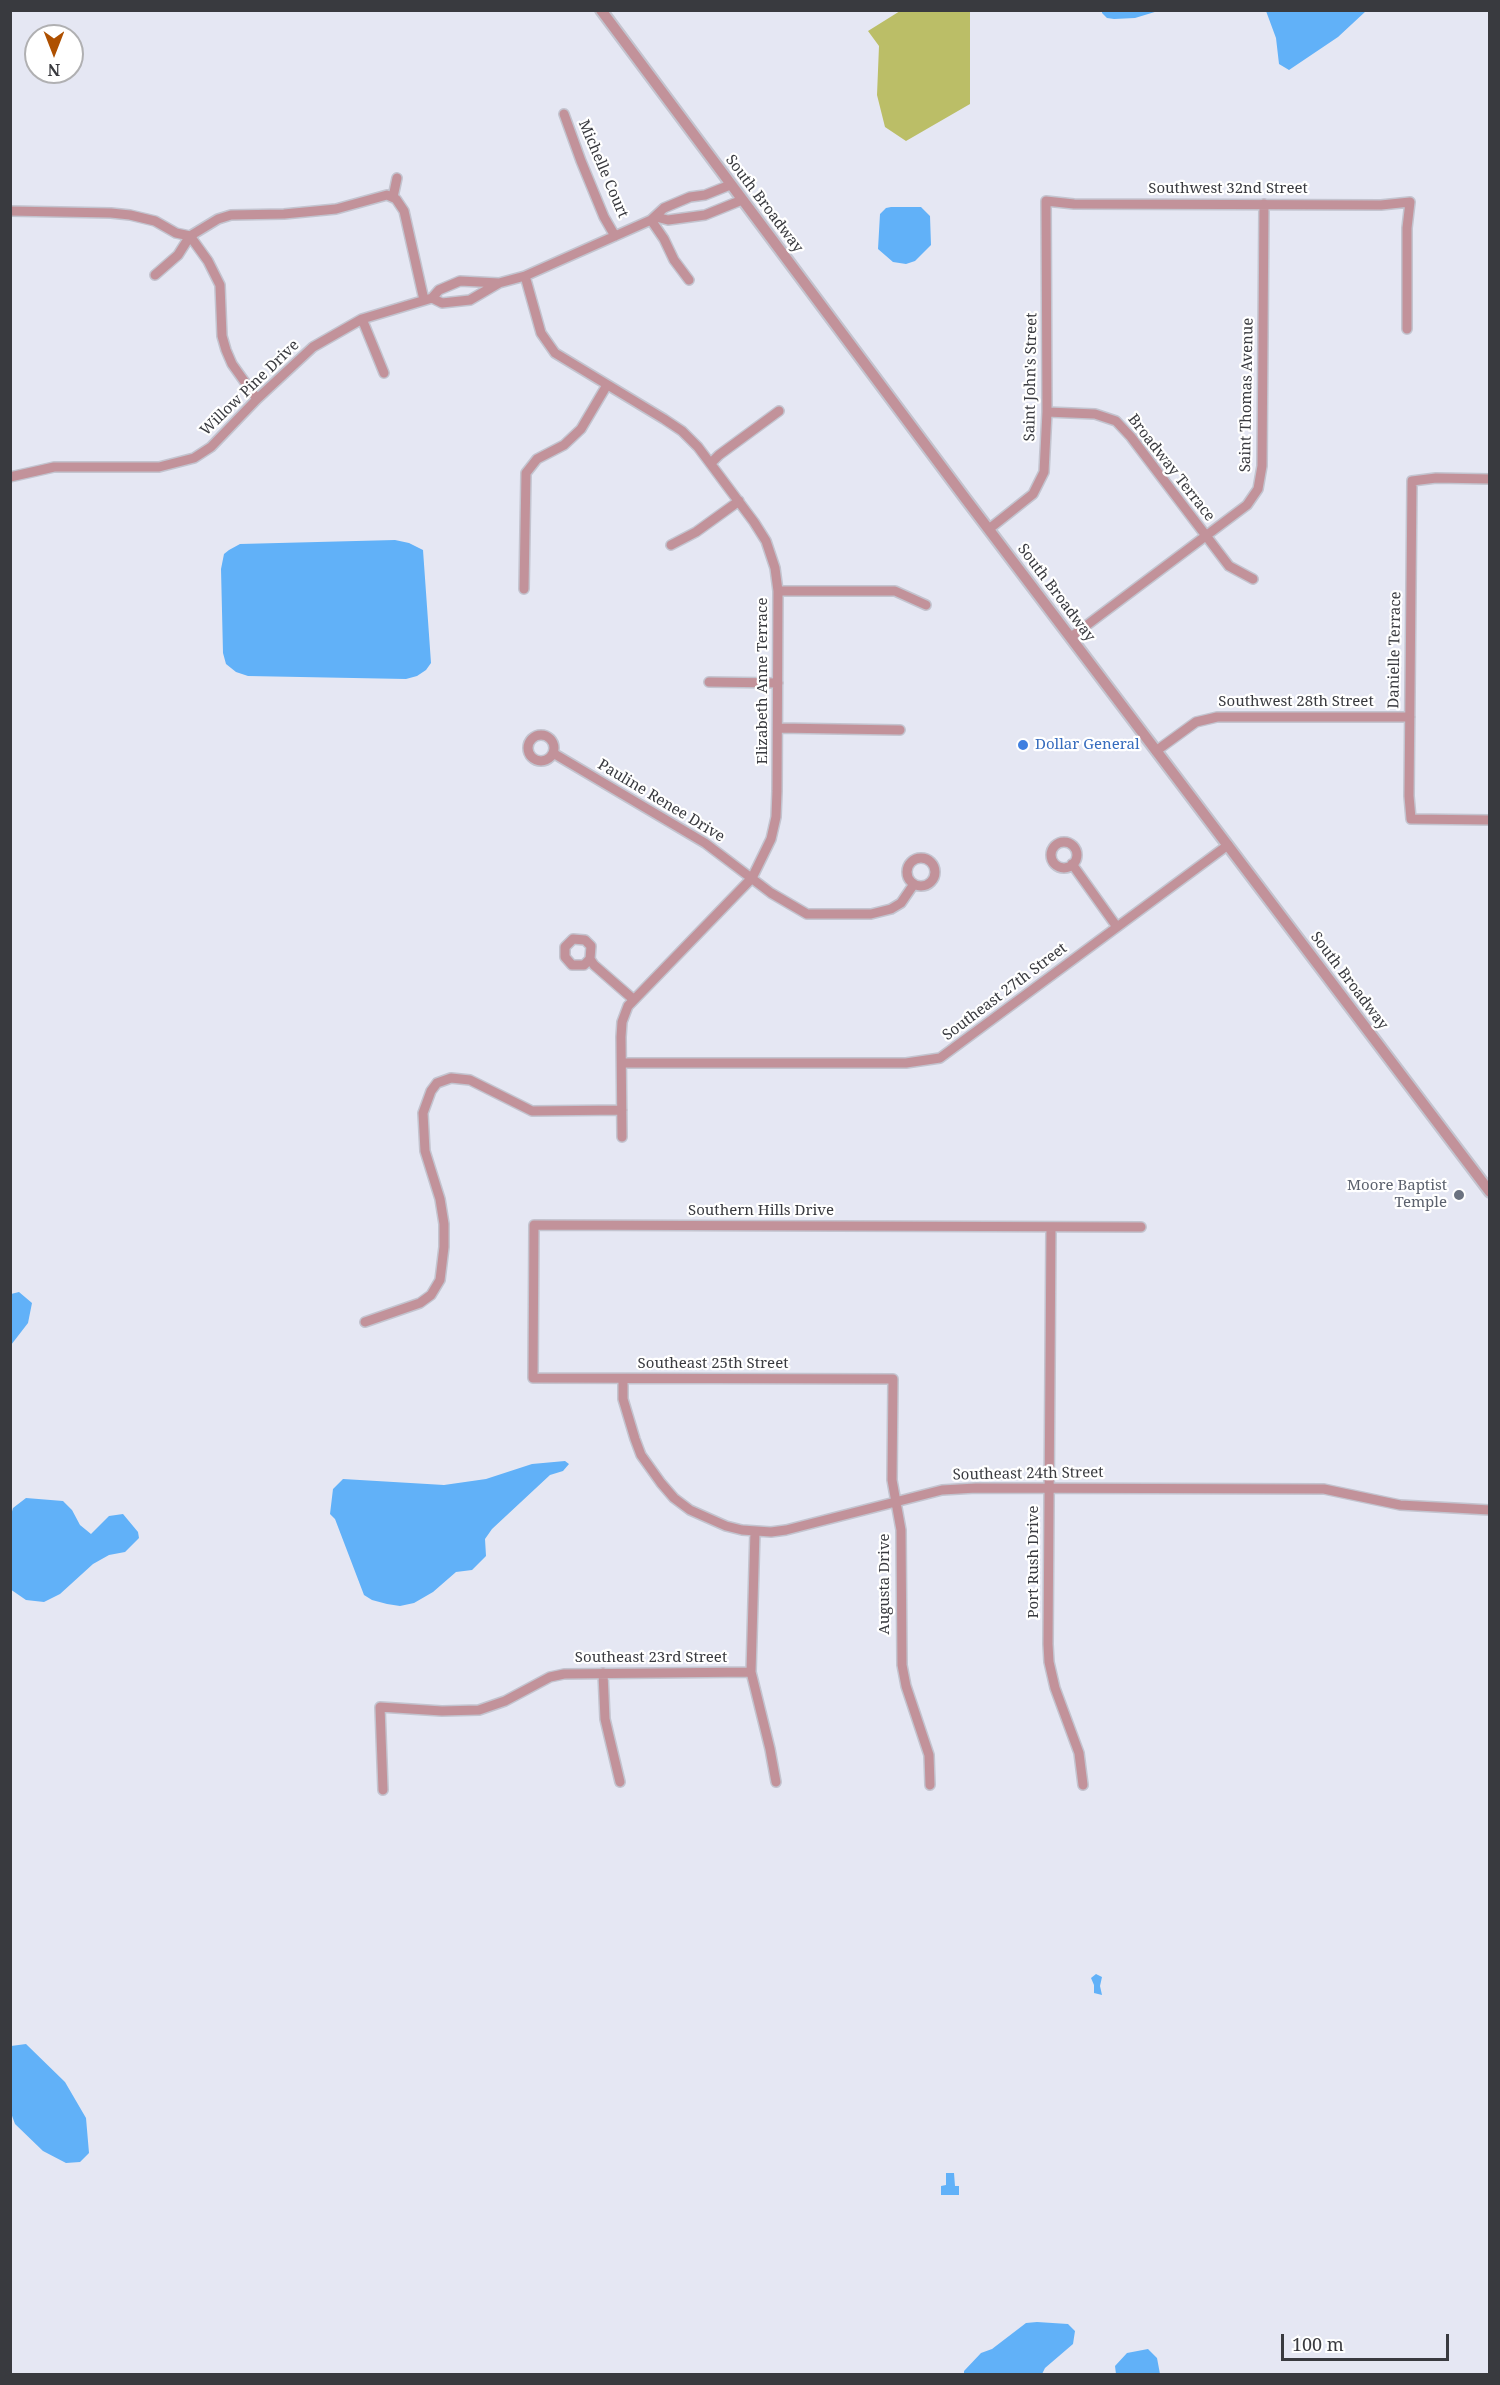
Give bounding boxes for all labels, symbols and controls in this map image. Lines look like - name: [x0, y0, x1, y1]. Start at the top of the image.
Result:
- north arrow: [24, 24, 84, 84]
- text: N: [48, 59, 60, 81]
- street label: Michelle Court: [574, 117, 632, 221]
- street label: South Broadway: [721, 152, 807, 256]
- street label: Southwest 32nd Street: [1148, 180, 1308, 198]
- street label: Saint John's Street: [1021, 313, 1041, 441]
- street label: Saint Thomas Avenue: [1237, 318, 1257, 472]
- street label: Willow Pine Drive: [197, 336, 303, 440]
- street label: Broadway Terrace: [1124, 411, 1218, 525]
- street label: South Broadway: [1013, 541, 1099, 645]
- street label: Danielle Terrace: [1385, 591, 1405, 709]
- street label: Elizabeth Anne Terrace: [754, 598, 772, 764]
- street label: Southwest 28th Street: [1218, 693, 1374, 711]
- place label: Dollar General: [1035, 736, 1140, 754]
- marker: Dollar General: [1016, 738, 1030, 752]
- street label: Pauline Renee Drive: [594, 756, 728, 846]
- street label: South Broadway: [1306, 929, 1392, 1033]
- street label: Southeast 27th Street: [939, 939, 1071, 1045]
- place label: Moore Baptist Temple: [1347, 1177, 1447, 1212]
- marker: Moore Baptist Temple: [1452, 1188, 1466, 1202]
- street label: Southern Hills Drive: [688, 1202, 834, 1220]
- street label: Southeast 25th Street: [638, 1355, 788, 1373]
- street label: Southeast 24th Street: [952, 1464, 1104, 1484]
- street label: Port Rush Drive: [1025, 1506, 1043, 1618]
- street label: Augusta Drive: [876, 1533, 894, 1635]
- street label: Southeast 23rd Street: [575, 1649, 727, 1667]
- scale bar: [1284, 2322, 1452, 2360]
- text: 100 m: [1292, 2332, 1344, 2356]

